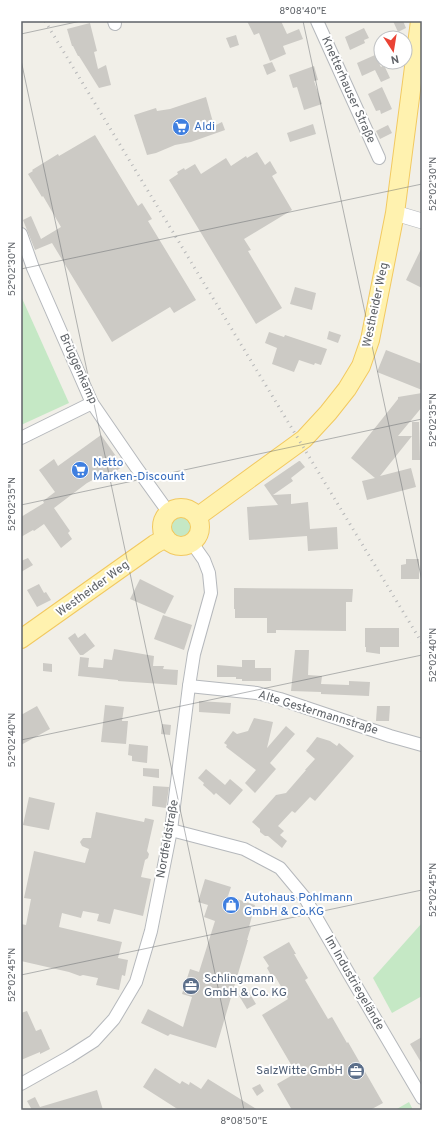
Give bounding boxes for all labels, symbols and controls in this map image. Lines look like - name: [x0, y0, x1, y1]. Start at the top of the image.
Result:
- text: 8°08'40"E: [279, 5, 327, 18]
- north arrow: [373, 30, 413, 70]
- street label: Knetterhauser Straße: [317, 34, 379, 146]
- text: N: [390, 51, 400, 66]
- supermarket icon: Aldi: [171, 117, 191, 137]
- place label: Aldi: [194, 119, 215, 135]
- text: 52°02'30"N: [427, 157, 440, 211]
- text: 52°02'30"N: [6, 242, 19, 296]
- street label: Westheider Weg: [359, 261, 393, 349]
- street label: Brüggenkamp: [55, 331, 101, 407]
- text: 52°02'35"N: [427, 393, 440, 447]
- place label: Netto Marken-Discount: [93, 455, 185, 485]
- supermarket icon: Netto Marken-Discount: [70, 460, 90, 480]
- text: 52°02'35"N: [6, 477, 19, 531]
- street label: Westheider Weg: [53, 557, 133, 621]
- text: 52°02'40"N: [427, 628, 440, 682]
- street label: Alte Gestermannstraße: [256, 687, 380, 739]
- text: 52°02'40"N: [6, 713, 19, 767]
- street label: Nordfeldstraße: [153, 798, 183, 880]
- text: 52°02'45"N: [427, 863, 440, 917]
- place label: Autohaus Pohlmann GmbH & Co.KG: [244, 890, 353, 920]
- shop icon: Autohaus Pohlmann GmbH & Co.KG: [221, 895, 241, 915]
- street label: Im Industriegelände: [320, 933, 388, 1033]
- text: 52°02'45"N: [6, 948, 19, 1002]
- place label: Schlingmann GmbH & Co. KG: [204, 971, 287, 1001]
- office icon: Schlingmann GmbH & Co. KG: [181, 976, 201, 996]
- office icon: SalzWitte GmbH: [346, 1061, 366, 1081]
- place label: SalzWitte GmbH: [256, 1063, 343, 1079]
- text: 8°08'50"E: [220, 1115, 268, 1128]

